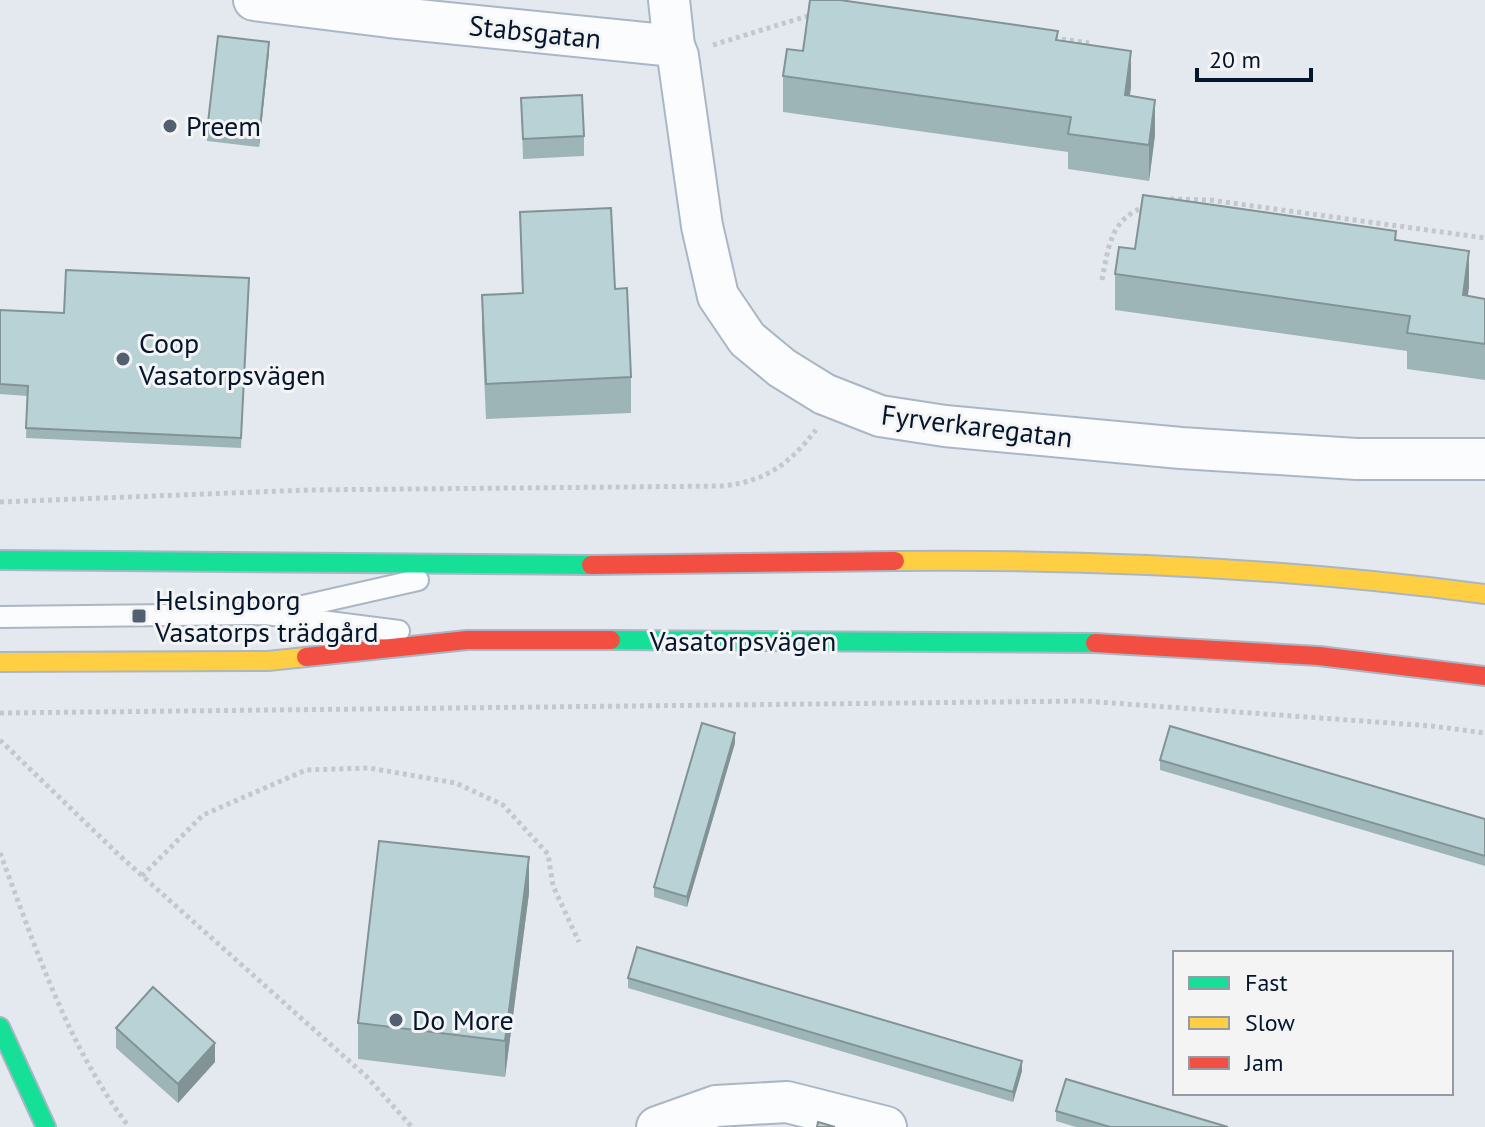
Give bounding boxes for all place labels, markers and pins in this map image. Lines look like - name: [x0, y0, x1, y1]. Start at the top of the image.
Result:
- place label: Preem: [186, 107, 261, 144]
- marker: Preem: [161, 117, 179, 135]
- place label: Coop Vasatorpsvägen: [138, 324, 326, 393]
- marker: Coop Vasatorpsvägen: [114, 350, 132, 368]
- place label: Helsingborg Vasatorps trädgård: [154, 581, 379, 650]
- marker: Helsingborg Vasatorps trädgård: [130, 607, 148, 625]
- place label: Do More: [412, 1001, 514, 1038]
- marker: Do More: [387, 1011, 405, 1029]

